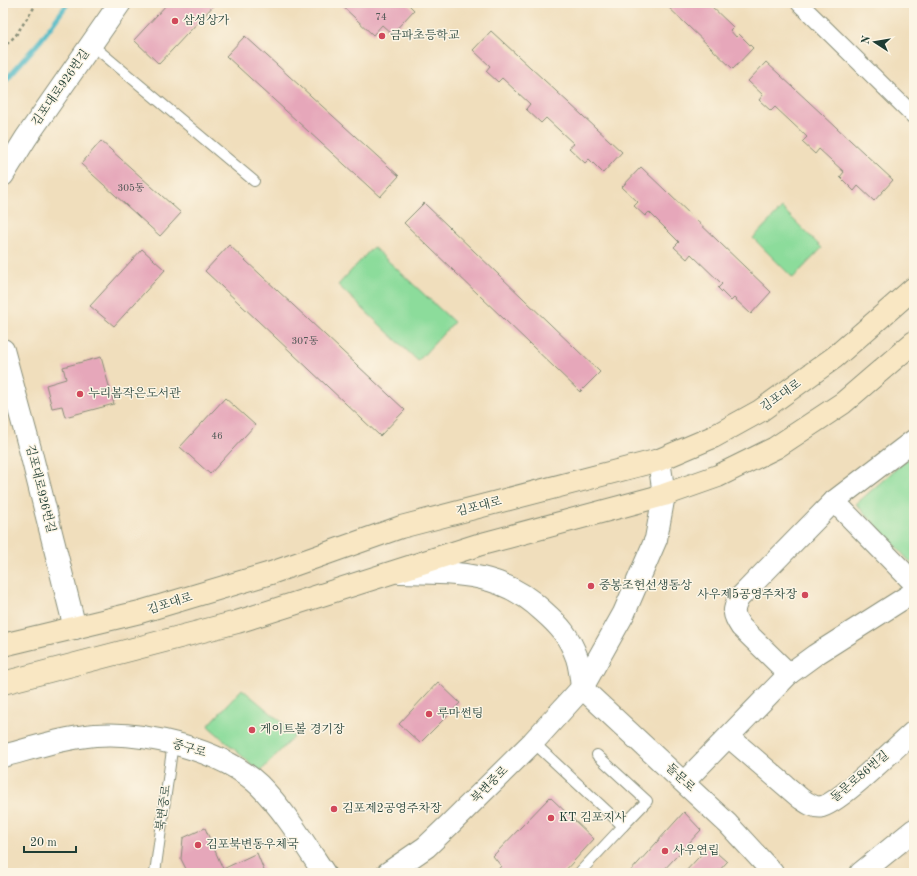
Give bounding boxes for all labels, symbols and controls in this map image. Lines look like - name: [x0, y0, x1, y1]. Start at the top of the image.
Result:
- house number: 74: [375, 12, 387, 22]
- place label: 삼성상가: [183, 14, 230, 27]
- marker: 삼성상가: [170, 16, 180, 26]
- north arrow: [855, 22, 895, 62]
- place label: 금파초등학교: [390, 29, 460, 42]
- marker: 금파초등학교: [377, 31, 387, 41]
- text: N: [860, 34, 873, 45]
- street label: 김포대로926번길: [29, 47, 92, 128]
- house number: 305동: [117, 183, 145, 193]
- house number: 307동: [291, 336, 319, 346]
- street label: 김포대로: [758, 377, 804, 414]
- place label: 누리봄작은도서관: [88, 386, 181, 400]
- marker: 누리봄작은도서관: [75, 389, 85, 399]
- house number: 46: [211, 431, 223, 441]
- street label: 김포대로926번길: [23, 443, 58, 534]
- street label: 김포대로: [455, 495, 503, 518]
- place label: 중봉조헌선생동상: [599, 578, 692, 592]
- marker: 중봉조헌선생동상: [586, 581, 596, 591]
- place label: 사우제5공영주차장: [697, 588, 797, 601]
- street label: 김포대로: [146, 590, 194, 617]
- marker: 사우제5공영주차장: [800, 590, 810, 600]
- place label: 루마썬팅: [437, 707, 483, 720]
- marker: 루마썬팅: [424, 709, 434, 719]
- place label: 게이트볼 경기장: [260, 722, 345, 736]
- marker: 게이트볼 경기장: [247, 725, 257, 735]
- street label: 중구로: [171, 737, 208, 760]
- street label: 돌문로86번길: [828, 749, 891, 805]
- street label: 돌문로: [663, 761, 698, 795]
- street label: 북변중로: [468, 763, 511, 806]
- street label: 북변중로: [153, 784, 173, 832]
- place label: 김포제2공영주차장: [342, 802, 442, 815]
- marker: 김포제2공영주차장: [329, 804, 339, 814]
- place label: KT 김포지사: [559, 811, 627, 824]
- marker: KT 김포지사: [546, 813, 556, 823]
- scale bar: [24, 828, 76, 854]
- text: 20 m: [30, 837, 57, 849]
- place label: 김포북변동우체국: [206, 837, 299, 851]
- marker: 김포북변동우체국: [193, 840, 203, 850]
- place label: 사우연립: [673, 844, 719, 857]
- marker: 사우연립: [660, 846, 670, 856]

